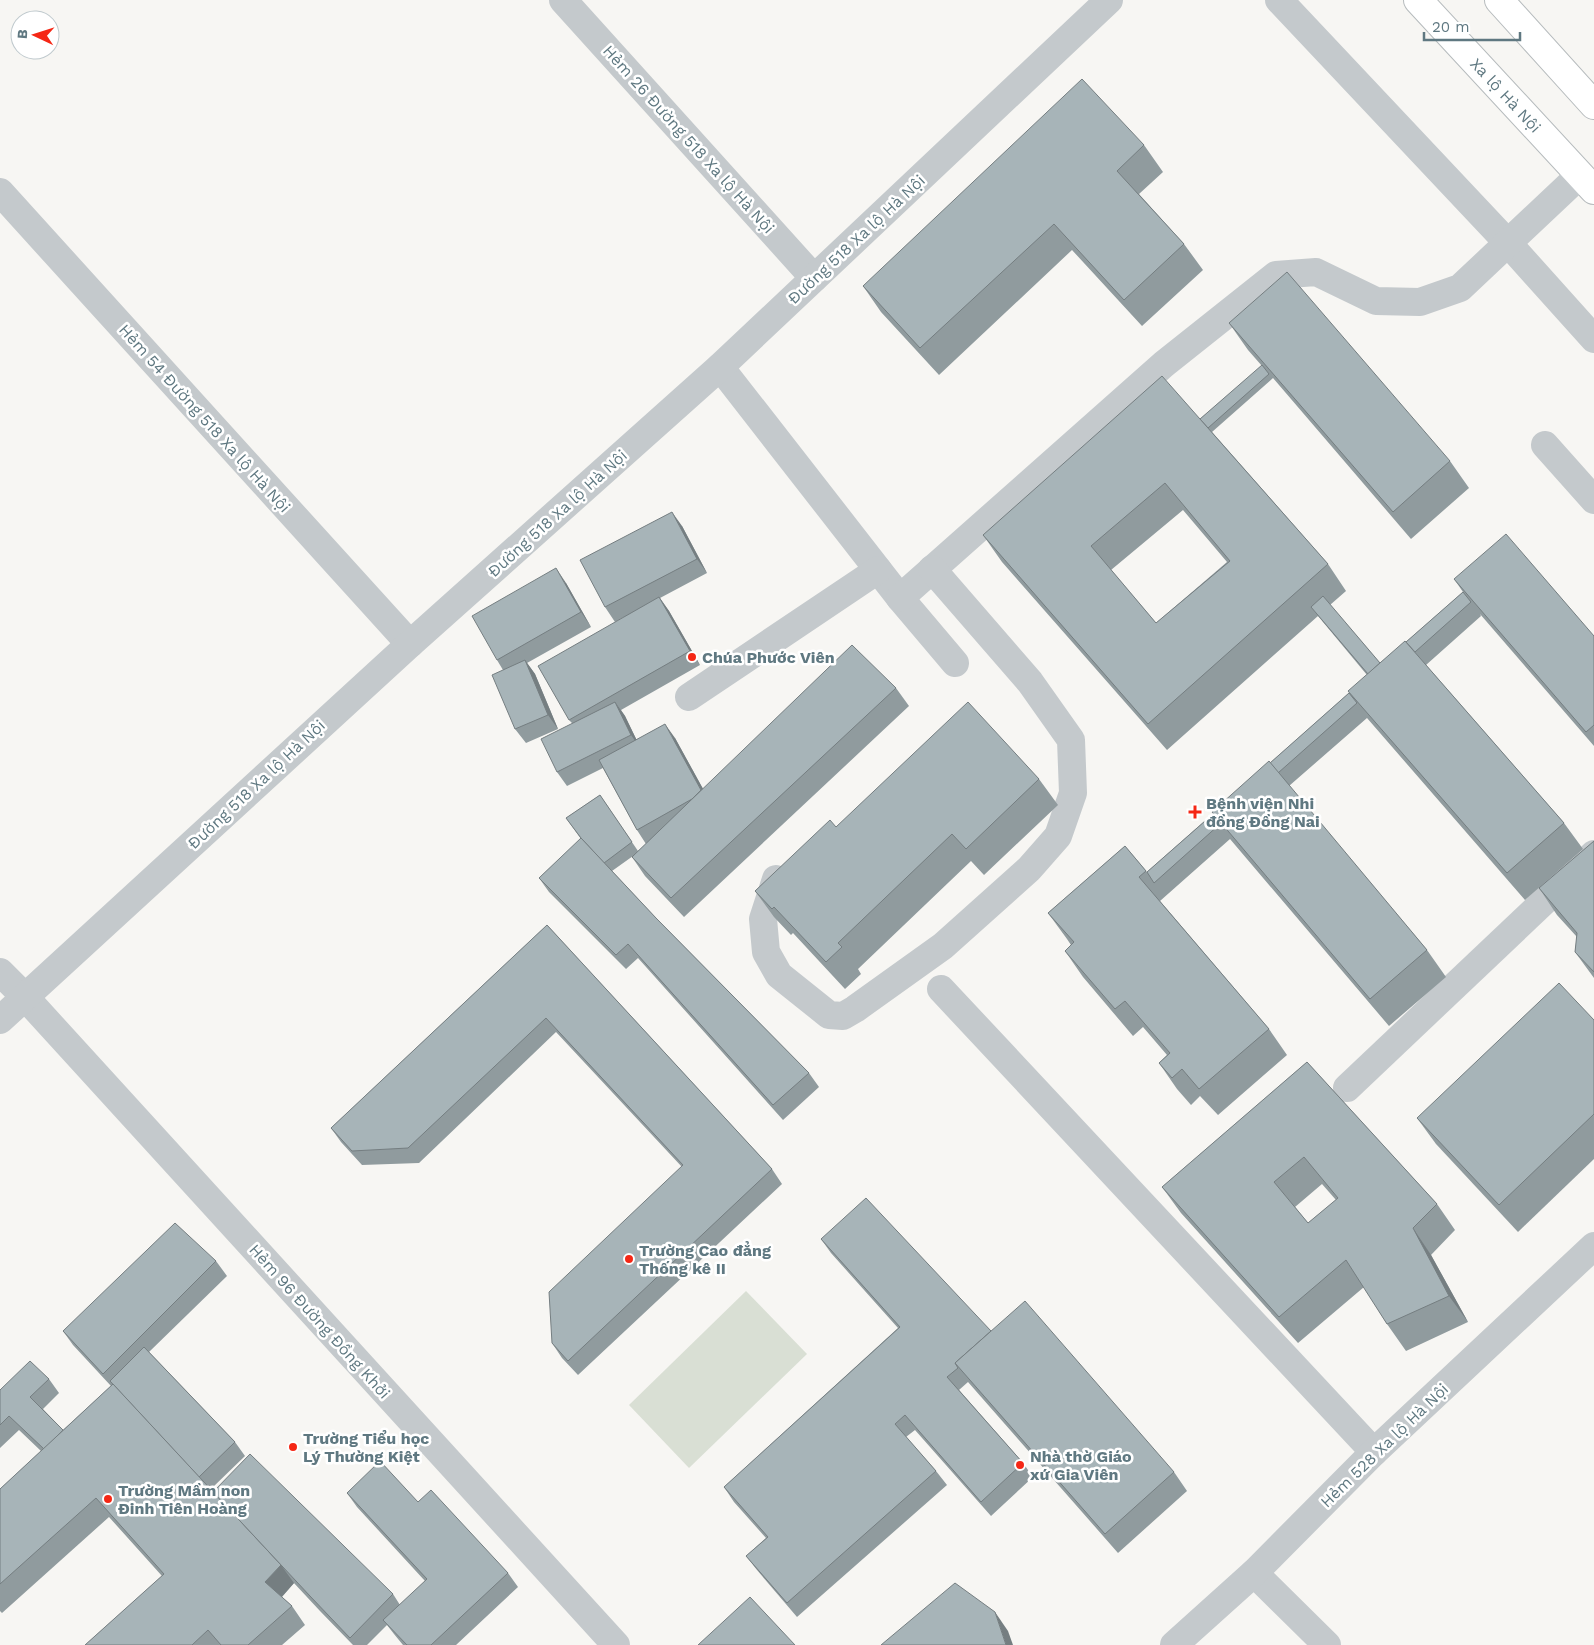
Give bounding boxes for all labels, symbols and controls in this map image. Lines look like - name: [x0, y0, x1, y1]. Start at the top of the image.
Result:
- north arrow: [10, 10, 60, 60]
- scale bar: [1424, 10, 1520, 42]
- text: 20 m: [1432, 18, 1470, 36]
- text: B: [14, 28, 30, 39]
- street label: Hẻm 26 Đường 518 Xa lộ Hà Nội: [599, 41, 778, 237]
- street label: Xa lộ Hà Nội: [1466, 54, 1545, 137]
- street label: Đường 518 Xa lộ Hà Nội: [784, 171, 929, 308]
- street label: Hẻm 54 Đường 518 Xa lộ Hà Nội: [115, 320, 294, 516]
- street label: Đường 518 Xa lộ Hà Nội: [484, 446, 631, 581]
- place label: Chúa Phước Viên: [702, 648, 835, 667]
- marker: Chúa Phước Viên: [686, 651, 698, 663]
- street label: Đường 518 Xa lộ Hà Nội: [184, 716, 329, 853]
- place label: Bệnh viện Nhi đồng Đồng Nai: [1206, 794, 1320, 831]
- marker: Bệnh viện Nhi đồng Đồng Nai: [1188, 805, 1202, 819]
- street label: Hẻm 96 Đường Đồng Khởi: [245, 1240, 394, 1402]
- place label: Trường Cao đẳng Thống kê II: [639, 1240, 771, 1278]
- marker: Trường Cao đẳng Thống kê II: [623, 1253, 635, 1265]
- street label: Hẻm 528 Xa lộ Hà Nội: [1317, 1379, 1452, 1511]
- place label: Trường Tiểu học Lý Thường Kiệt: [303, 1429, 429, 1466]
- marker: Trường Tiểu học Lý Thường Kiệt: [287, 1441, 299, 1453]
- place label: Nhà thờ Giáo xứ Gia Viên: [1030, 1447, 1132, 1484]
- marker: Nhà thờ Giáo xứ Gia Viên: [1014, 1459, 1026, 1471]
- place label: Trường Mầm non Đinh Tiên Hoàng: [118, 1481, 250, 1518]
- marker: Trường Mầm non Đinh Tiên Hoàng: [102, 1493, 114, 1505]

